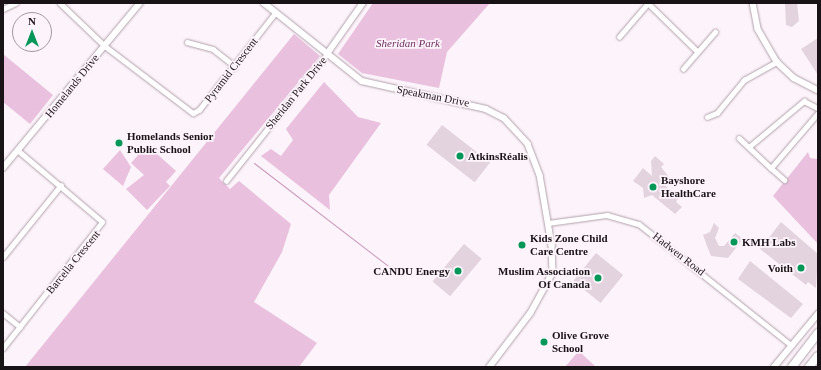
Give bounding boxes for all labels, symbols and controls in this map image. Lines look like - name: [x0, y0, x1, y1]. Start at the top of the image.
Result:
- north arrow: [12, 12, 52, 52]
- text: N: [28, 15, 36, 27]
- street label: Pyramid Crescent: [202, 35, 260, 105]
- park label: Sheridan Park: [376, 36, 440, 50]
- street label: Homelands Drive: [42, 52, 102, 120]
- street label: Sheridan Park Drive: [263, 54, 329, 132]
- street label: Speakman Drive: [396, 82, 470, 110]
- place label: Homelands Senior Public School: [127, 130, 213, 156]
- marker: Homelands Senior Public School: [114, 138, 124, 148]
- place label: AtkinsRéalis: [468, 149, 528, 163]
- marker: AtkinsRéalis: [455, 151, 465, 161]
- place label: Bayshore HealthCare: [661, 174, 716, 200]
- marker: Bayshore HealthCare: [648, 182, 658, 192]
- street label: Barcella Crescent: [43, 228, 103, 296]
- street label: Hadwen Road: [650, 230, 708, 278]
- place label: Kids Zone Child Care Centre: [530, 232, 608, 258]
- place label: KMH Labs: [742, 235, 795, 249]
- marker: KMH Labs: [729, 237, 739, 247]
- marker: Kids Zone Child Care Centre: [517, 240, 527, 250]
- place label: Voith: [768, 261, 793, 275]
- marker: Voith: [796, 263, 806, 273]
- place label: CANDU Energy: [373, 264, 450, 278]
- place label: Muslim Association Of Canada: [497, 265, 590, 291]
- marker: CANDU Energy: [453, 266, 463, 276]
- marker: Muslim Association Of Canada: [593, 273, 603, 283]
- place label: Olive Grove School: [552, 329, 609, 355]
- marker: Olive Grove School: [539, 337, 549, 347]

